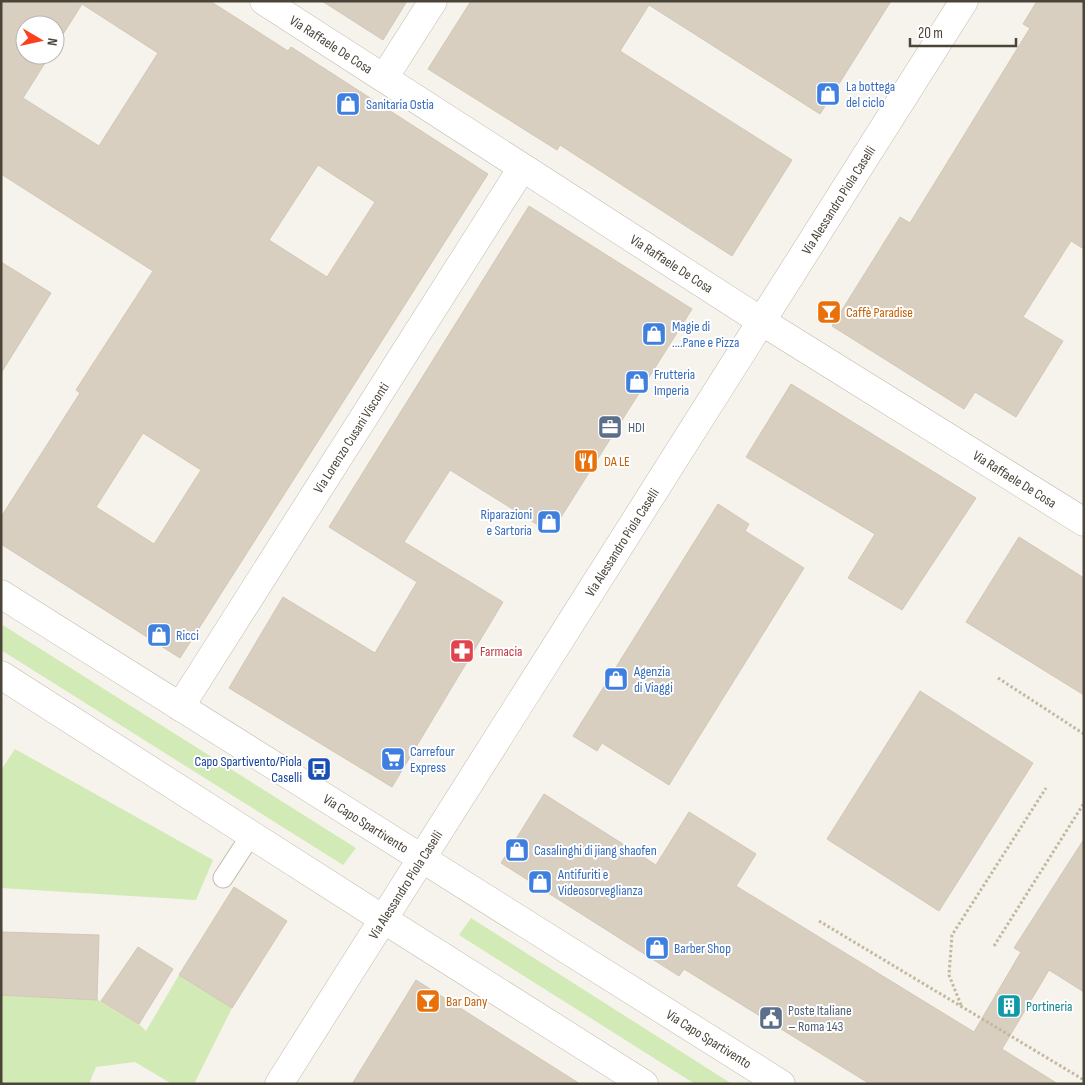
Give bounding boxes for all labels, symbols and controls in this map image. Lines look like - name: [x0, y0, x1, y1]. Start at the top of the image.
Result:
- street label: Via Raffaele De Cosa: [286, 12, 376, 78]
- north arrow: [15, 15, 65, 65]
- scale bar: [910, 15, 1016, 47]
- text: 20 m: [918, 24, 943, 43]
- text: N: [43, 37, 61, 47]
- place label: La bottega del ciclo: [846, 78, 895, 111]
- shop icon: La bottega del ciclo: [815, 81, 841, 107]
- shop icon: Sanitaria Ostia: [335, 91, 361, 117]
- place label: Sanitaria Ostia: [366, 96, 434, 113]
- street label: Via Alessandro Piola Caselli: [798, 143, 879, 258]
- street label: Via Raffaele De Cosa: [627, 231, 716, 297]
- bar icon: Caffè Paradise: [816, 299, 842, 325]
- place label: Caffè Paradise: [846, 304, 913, 321]
- place label: Magie di ....Pane e Pizza: [672, 318, 739, 351]
- shop icon: Magie di ....Pane e Pizza: [641, 321, 667, 347]
- place label: Frutteria Imperia: [654, 366, 695, 399]
- shop icon: Frutteria Imperia: [624, 369, 650, 395]
- street label: Via Lorenzo Cusani Visconti: [310, 379, 393, 496]
- office icon: HDI: [597, 414, 623, 440]
- place label: HDI: [628, 419, 645, 436]
- street label: Via Raffaele De Cosa: [970, 447, 1059, 512]
- restaurant icon: DA LE: [573, 448, 599, 474]
- place label: DA LE: [604, 453, 630, 470]
- street label: Via Alessandro Piola Caselli: [581, 485, 663, 600]
- place label: Riparazioni e Sartoria: [481, 506, 532, 539]
- shop icon: Riparazioni e Sartoria: [536, 509, 562, 535]
- shop icon: Ricci: [146, 622, 172, 648]
- place label: Ricci: [176, 627, 199, 644]
- pharmacy icon: Farmacia: [449, 638, 475, 664]
- place label: Farmacia: [480, 643, 522, 660]
- place label: Agenzia di Viaggi: [633, 663, 673, 696]
- shop icon: Agenzia di Viaggi: [603, 666, 629, 692]
- place label: Carrefour Express: [410, 743, 455, 776]
- supermarket icon: Carrefour Express: [380, 746, 406, 772]
- place label: Capo Spartivento/Piola Caselli: [195, 753, 302, 786]
- bus stop icon: Capo Spartivento/Piola Caselli: [306, 756, 332, 782]
- street label: Via Capo Spartivento: [320, 791, 412, 857]
- street label: Via Alessandro Piola Caselli: [365, 827, 446, 942]
- shop icon: Casalinghi di jiang shaofen: [504, 837, 530, 863]
- place label: Casalinghi di jiang shaofen: [534, 842, 657, 859]
- place label: Antifuriti e Videosorveglianza: [557, 866, 643, 899]
- shop icon: Antifuriti e Videosorveglianza: [527, 869, 553, 895]
- shop icon: Barber Shop: [644, 935, 670, 961]
- place label: Barber Shop: [674, 940, 731, 957]
- bar icon: Bar Dany: [415, 988, 441, 1014]
- place label: Bar Dany: [446, 993, 488, 1010]
- building icon: Portineria: [996, 993, 1022, 1019]
- place label: Portineria: [1026, 998, 1072, 1015]
- place label: Poste Italiane – Roma 143: [788, 1002, 852, 1035]
- public building icon: Poste Italiane – Roma 143: [758, 1005, 784, 1031]
- street label: Via Capo Spartivento: [663, 1006, 755, 1072]

